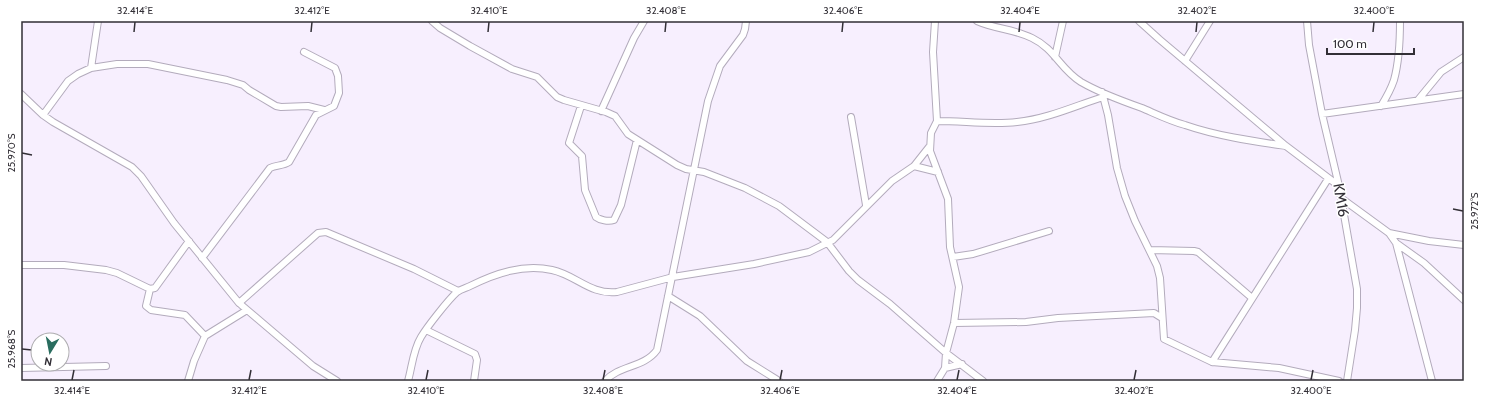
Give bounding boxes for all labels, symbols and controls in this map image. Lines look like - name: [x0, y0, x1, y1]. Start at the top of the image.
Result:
- text: 32.414°E: [117, 4, 153, 17]
- text: 32.412°E: [294, 4, 330, 17]
- text: 32.410°E: [470, 4, 508, 17]
- text: 32.408°E: [646, 4, 686, 17]
- text: 32.406°E: [823, 4, 863, 17]
- text: 32.404°E: [1000, 4, 1040, 17]
- text: 32.402°E: [1177, 4, 1217, 17]
- text: 32.400°E: [1354, 4, 1395, 17]
- scale bar: [1327, 30, 1414, 56]
- text: 100 m: [1333, 36, 1367, 51]
- text: 25.970°S: [5, 133, 18, 173]
- street label: KM16: [1329, 182, 1353, 218]
- text: 25.972°S: [1468, 192, 1481, 230]
- text: 25.968°S: [5, 329, 18, 368]
- north arrow: [30, 332, 70, 372]
- text: N: [43, 354, 53, 369]
- text: 32.414°E: [54, 384, 90, 397]
- text: 32.412°E: [231, 384, 267, 397]
- text: 32.410°E: [407, 384, 445, 397]
- text: 32.408°E: [583, 384, 623, 397]
- text: 32.406°E: [760, 384, 800, 397]
- text: 32.404°E: [937, 384, 977, 397]
- text: 32.402°E: [1114, 384, 1154, 397]
- text: 32.400°E: [1291, 384, 1332, 397]

